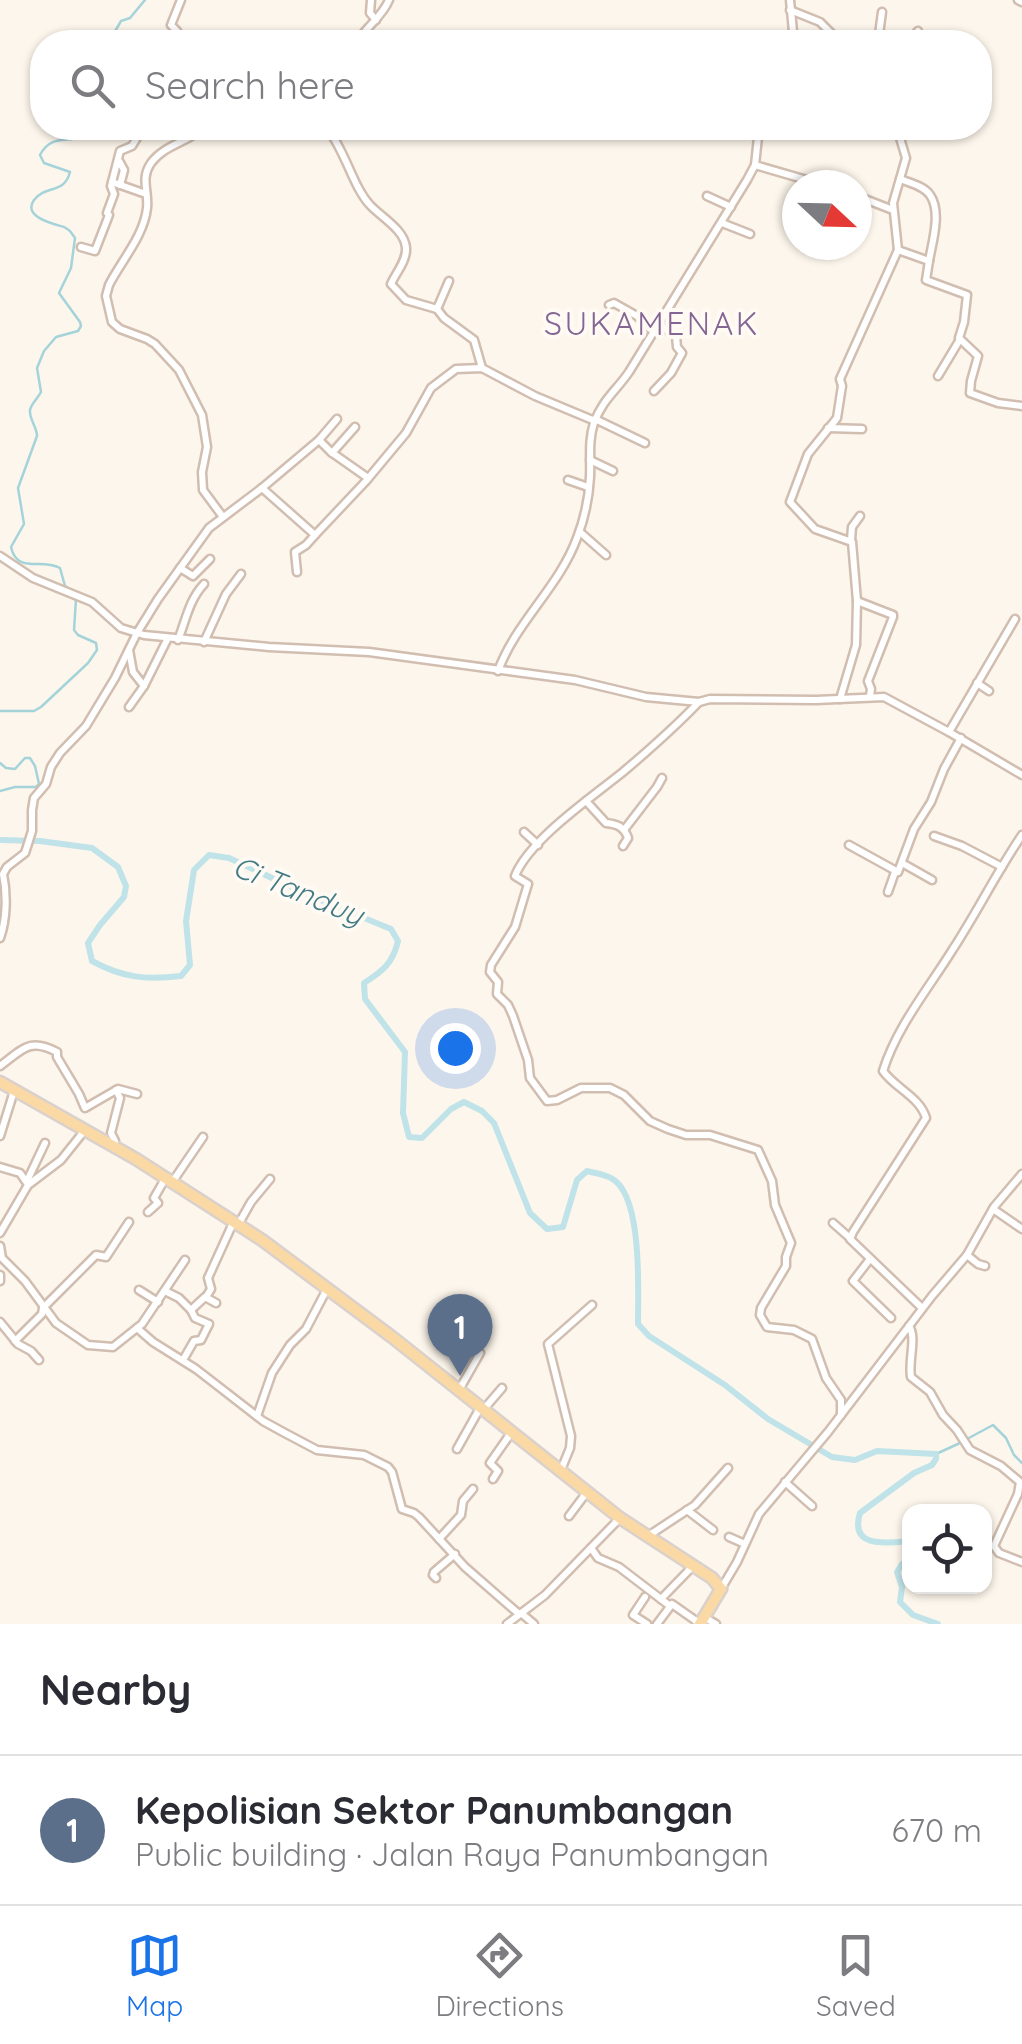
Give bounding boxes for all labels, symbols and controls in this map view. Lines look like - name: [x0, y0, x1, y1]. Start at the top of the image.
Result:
- search box: [30, 30, 992, 140]
- icon: search: [65, 58, 120, 113]
- text: Search here: [145, 61, 355, 109]
- north arrow: [782, 170, 872, 260]
- district label: SUKAMENAK: [544, 303, 760, 343]
- water label: Ci Tanduy: [227, 847, 371, 934]
- your location: [430, 1023, 481, 1074]
- pin: 1: [428, 1294, 492, 1376]
- map controls: [902, 1504, 992, 1594]
- button: locate: [902, 1504, 992, 1594]
- text: Nearby: [40, 1663, 191, 1716]
- text: Kepolisian Sektor Panumbangan: [135, 1786, 733, 1834]
- text: 1: [66, 1810, 79, 1850]
- text: 670 m: [891, 1810, 982, 1850]
- text: Public building · Jalan Raya Panumbangan: [135, 1834, 769, 1874]
- tab: Map: [126, 1928, 183, 2023]
- tab: Directions: [435, 1928, 564, 2023]
- tab: Saved: [816, 1928, 896, 2023]

